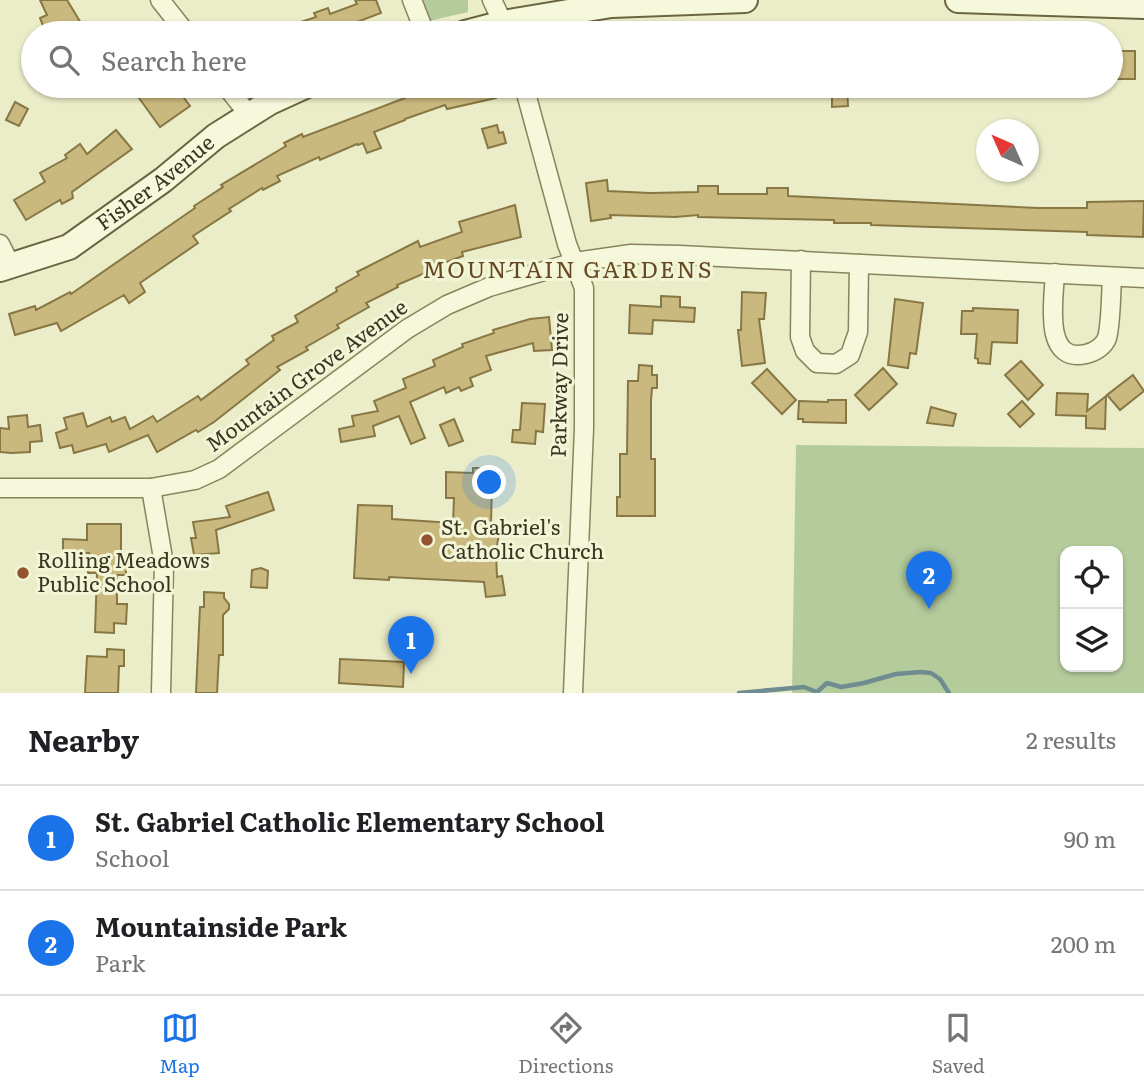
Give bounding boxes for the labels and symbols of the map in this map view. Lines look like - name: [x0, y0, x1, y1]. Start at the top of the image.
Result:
- north arrow: [976, 119, 1039, 182]
- street label: Fisher Avenue: [88, 126, 220, 236]
- district label: MOUNTAIN GARDENS: [423, 251, 713, 285]
- street label: Mountain Grove Avenue: [198, 290, 413, 458]
- street label: Parkway Drive: [541, 312, 574, 458]
- your location: [472, 465, 506, 499]
- place label: St. Gabriel's Catholic Church: [441, 510, 604, 565]
- marker: St. Gabriel's Catholic Church: [419, 532, 435, 548]
- place label: Rolling Meadows Public School: [37, 543, 209, 598]
- pin: 2: [906, 551, 952, 609]
- marker: Rolling Meadows Public School: [15, 565, 31, 581]
- pin: 1: [388, 616, 434, 674]

